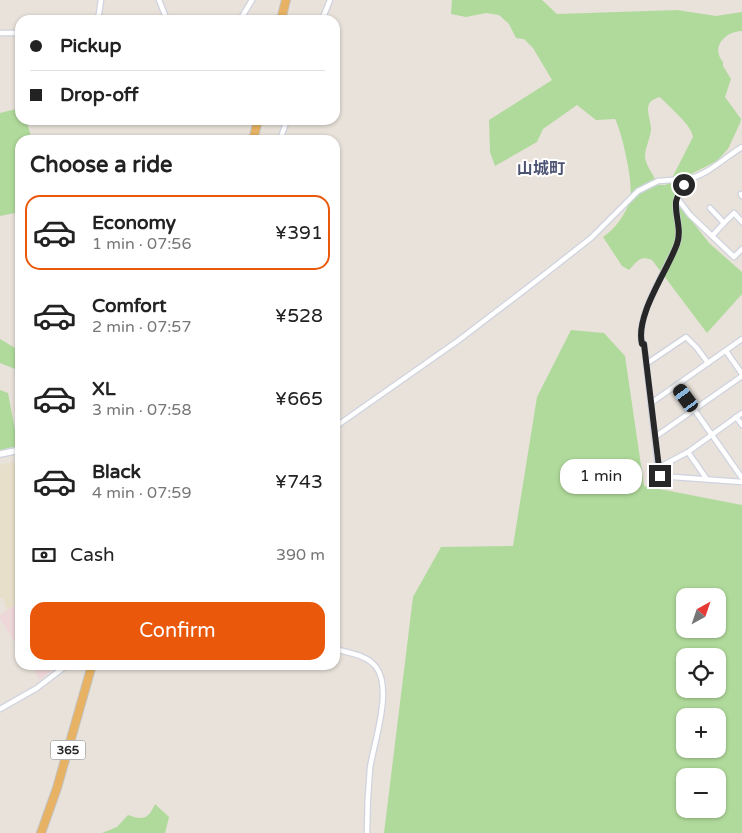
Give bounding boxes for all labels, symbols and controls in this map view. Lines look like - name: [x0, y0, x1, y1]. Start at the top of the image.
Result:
- text: Pickup: [60, 35, 121, 57]
- text: Drop-off: [60, 84, 139, 106]
- text: Choose a ride: [30, 152, 173, 178]
- district label: 山城町: [517, 159, 565, 179]
- route start: [673, 174, 695, 196]
- icon: car: [32, 210, 77, 255]
- text: Economy: [92, 212, 176, 234]
- text: ¥391: [275, 222, 323, 244]
- text: 1 min · 07:56: [92, 234, 191, 254]
- icon: car: [32, 293, 77, 338]
- text: Comfort: [92, 295, 166, 317]
- text: ¥528: [275, 305, 323, 327]
- text: 2 min · 07:57: [92, 317, 191, 337]
- icon: car: [32, 376, 77, 421]
- text: XL: [92, 378, 116, 400]
- car: [671, 381, 700, 415]
- text: ¥665: [275, 388, 323, 410]
- text: 3 min · 07:58: [92, 400, 191, 420]
- callout: 1 min: [560, 458, 642, 494]
- icon: car: [32, 459, 77, 504]
- text: Black: [92, 461, 141, 483]
- route end: [649, 465, 671, 487]
- text: 1 min: [580, 466, 622, 486]
- text: ¥743: [275, 471, 323, 493]
- text: 4 min · 07:59: [92, 483, 191, 503]
- icon: cash: [30, 541, 58, 569]
- text: Cash: [70, 544, 115, 566]
- text: 390 m: [276, 545, 325, 565]
- north arrow: [676, 588, 726, 638]
- map controls: [676, 588, 726, 818]
- button: Confirm: [30, 602, 325, 660]
- button: locate: [676, 648, 726, 698]
- button: +: [676, 708, 726, 758]
- road number: 365: [50, 740, 86, 760]
- button: −: [676, 768, 726, 818]

